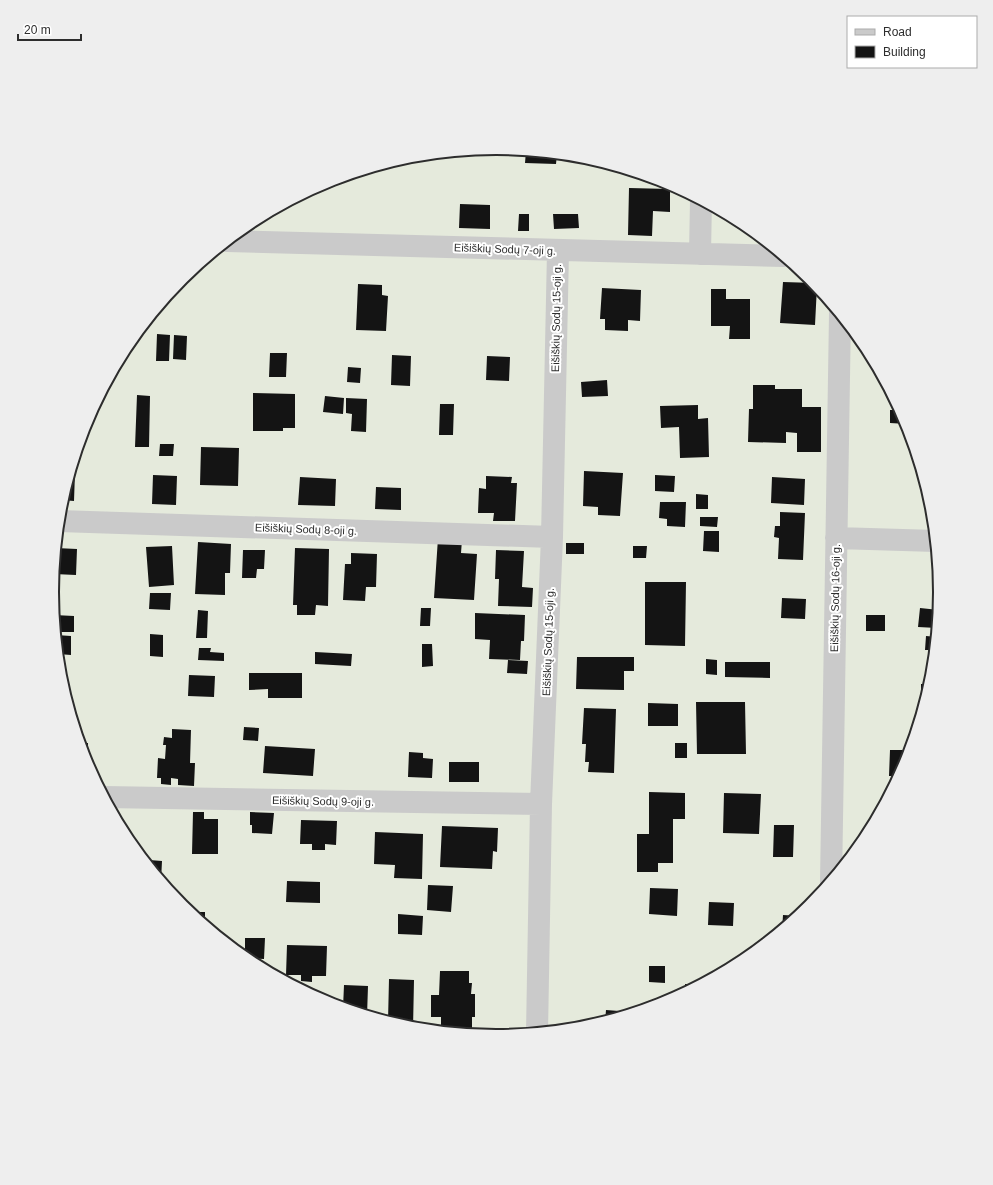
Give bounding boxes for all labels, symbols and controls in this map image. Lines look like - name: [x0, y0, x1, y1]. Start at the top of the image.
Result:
- scale bar: [18, 16, 81, 42]
- legend: [847, 16, 977, 68]
- text: 20 m: [24, 23, 51, 37]
- text: Road: [883, 25, 912, 39]
- text: Building: [883, 45, 926, 59]
- street label: Eišiškių Sodų 7-oji g.: [454, 241, 556, 257]
- street label: Eišiškių Sodų 15-oji g.: [549, 264, 563, 372]
- street label: Eišiškių Sodų 8-oji g.: [255, 521, 357, 537]
- street label: Eišiškių Sodų 16-oji g.: [828, 544, 842, 652]
- street label: Eišiškių Sodų 15-oji g.: [540, 588, 556, 696]
- street label: Eišiškių Sodų 9-oji g.: [272, 794, 374, 808]

